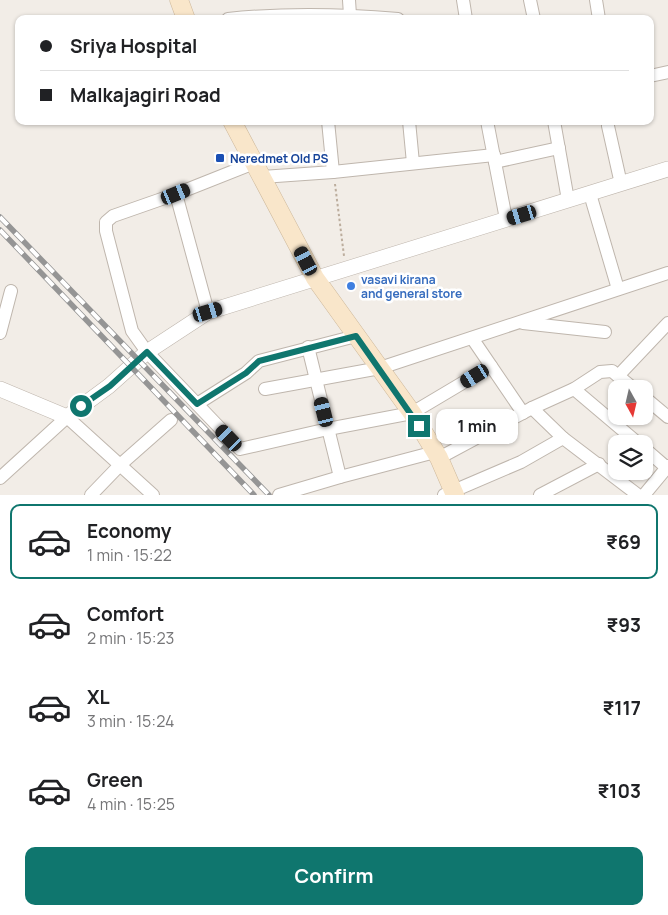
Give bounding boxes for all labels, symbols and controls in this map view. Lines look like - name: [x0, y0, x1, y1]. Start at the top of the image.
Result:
- text: Sriya Hospital: [70, 33, 197, 59]
- text: Malkajagiri Road: [70, 82, 221, 108]
- place label: Neredmet Old PS: [230, 150, 328, 167]
- marker: Neredmet Old PS: [214, 152, 226, 164]
- car: [159, 181, 192, 207]
- car: [505, 203, 538, 227]
- car: [292, 244, 319, 278]
- place label: vasavi kirana and general store: [361, 271, 462, 302]
- marker: vasavi kirana and general store: [345, 280, 357, 292]
- car: [191, 300, 224, 324]
- car: [458, 362, 491, 390]
- north arrow: [608, 380, 652, 425]
- map controls: [608, 380, 653, 480]
- route start: [70, 395, 92, 417]
- car: [313, 396, 334, 428]
- callout: 1 min: [436, 408, 519, 444]
- route end: [408, 415, 430, 437]
- text: 1 min: [457, 415, 497, 437]
- car: [213, 422, 244, 454]
- button: layers: [608, 435, 653, 480]
- text: Economy: [87, 518, 171, 544]
- icon: car: [27, 519, 72, 564]
- text: ₹69: [606, 529, 641, 555]
- text: 1 min · 15:22: [87, 544, 172, 566]
- text: Comfort: [87, 601, 164, 627]
- icon: car: [27, 602, 72, 647]
- text: ₹93: [606, 612, 641, 638]
- text: 2 min · 15:23: [87, 627, 174, 649]
- text: XL: [87, 684, 110, 710]
- icon: car: [27, 685, 72, 730]
- text: ₹117: [602, 695, 641, 721]
- text: 3 min · 15:24: [87, 710, 174, 732]
- text: Green: [87, 767, 143, 793]
- icon: car: [27, 768, 72, 813]
- text: ₹103: [597, 778, 641, 804]
- text: 4 min · 15:25: [87, 793, 175, 815]
- button: Confirm: [25, 847, 643, 905]

